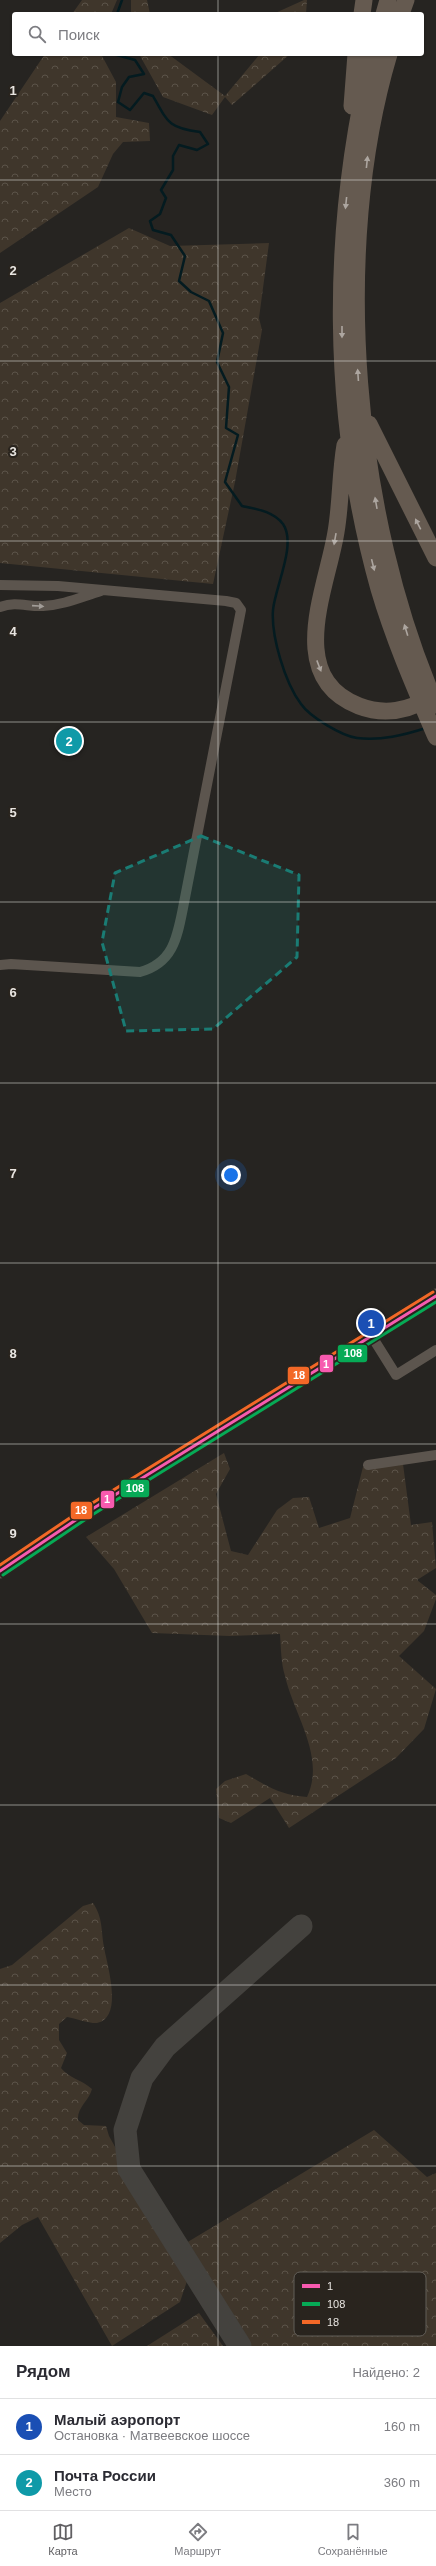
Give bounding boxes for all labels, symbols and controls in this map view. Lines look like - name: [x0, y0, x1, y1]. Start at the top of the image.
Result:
- search box: [12, 12, 424, 56]
- icon: search: [26, 23, 48, 45]
- text: Поиск: [58, 26, 100, 43]
- text: 1: [9, 83, 17, 98]
- one-way arrow: [364, 156, 370, 168]
- one-way arrow: [343, 197, 349, 209]
- text: 2: [9, 263, 17, 278]
- one-way arrow: [339, 326, 345, 339]
- one-way arrow: [355, 369, 362, 381]
- text: 3: [9, 444, 17, 459]
- one-way arrow: [373, 497, 379, 509]
- one-way arrow: [415, 518, 421, 529]
- one-way arrow: [332, 533, 338, 545]
- one-way arrow: [371, 559, 377, 571]
- one-way arrow: [32, 602, 44, 609]
- one-way arrow: [403, 623, 409, 635]
- text: 4: [9, 624, 17, 639]
- one-way arrow: [317, 660, 323, 672]
- pin: 2: [56, 726, 82, 756]
- text: 5: [9, 805, 17, 820]
- text: 6: [9, 985, 17, 1000]
- your location: [221, 1165, 241, 1185]
- text: 7: [9, 1166, 17, 1181]
- pin: 1: [358, 1308, 384, 1338]
- line badge: 108: [337, 1344, 368, 1363]
- text: 8: [9, 1346, 17, 1361]
- text: 108: [344, 1347, 362, 1359]
- line badge: 1: [319, 1354, 334, 1373]
- text: 1: [323, 1358, 329, 1370]
- line badge: 18: [287, 1366, 310, 1385]
- text: 18: [293, 1369, 305, 1381]
- line badge: 108: [120, 1479, 150, 1498]
- text: 108: [126, 1482, 144, 1494]
- line badge: 1: [100, 1490, 115, 1509]
- text: 1: [104, 1493, 110, 1505]
- line badge: 18: [70, 1501, 93, 1520]
- text: 18: [75, 1504, 87, 1516]
- text: 9: [9, 1526, 17, 1541]
- legend: [294, 2272, 426, 2336]
- text: 1: [327, 2280, 333, 2292]
- text: 108: [327, 2298, 345, 2310]
- text: 18: [327, 2316, 339, 2328]
- text: Рядом: [16, 2362, 71, 2381]
- text: Найдено: 2: [352, 2365, 420, 2380]
- text: Малый аэропорт: [54, 2411, 180, 2428]
- text: 1: [25, 2419, 33, 2434]
- text: 160 m: [384, 2419, 420, 2434]
- text: Остановка · Матвеевское шоссе: [54, 2428, 250, 2443]
- text: Почта России: [54, 2467, 156, 2484]
- text: 2: [25, 2475, 33, 2490]
- text: 360 m: [384, 2475, 420, 2490]
- text: Место: [54, 2484, 92, 2499]
- tab: Карта: [48, 2521, 78, 2557]
- tab: Маршрут: [174, 2521, 221, 2557]
- tab: Сохранённые: [318, 2521, 388, 2557]

